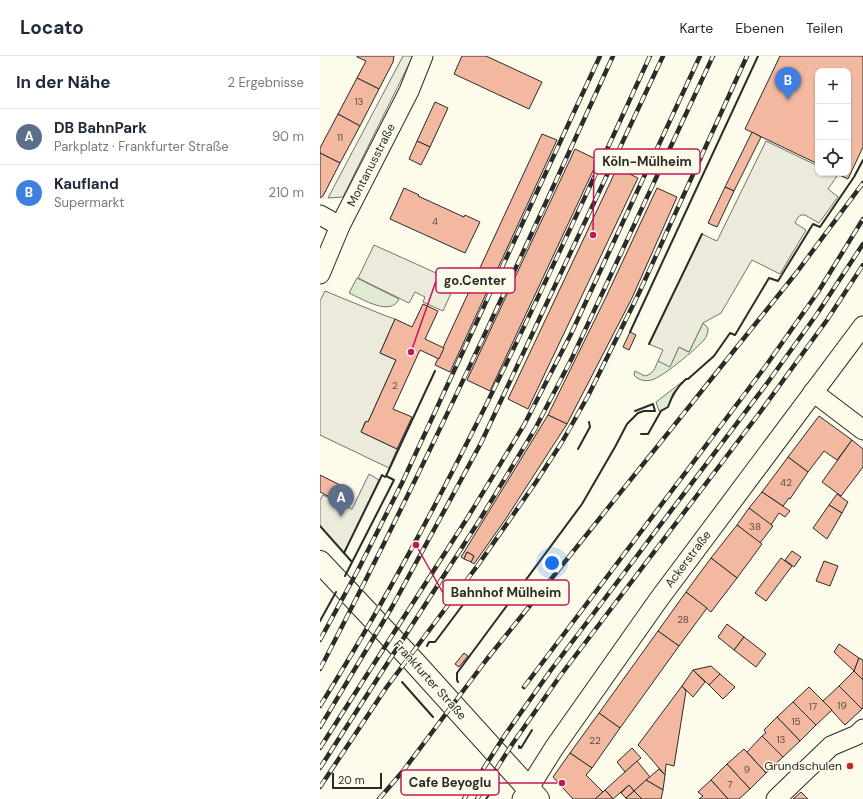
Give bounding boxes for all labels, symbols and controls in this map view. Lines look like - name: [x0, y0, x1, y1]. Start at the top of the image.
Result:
- text: Locato: [20, 15, 84, 40]
- text: Karte: [679, 19, 713, 37]
- text: Ebenen: [735, 19, 784, 37]
- text: Teilen: [806, 19, 843, 37]
- pin: B: [775, 67, 801, 100]
- map controls: [815, 68, 851, 176]
- button: +: [815, 68, 851, 104]
- text: In der Nähe: [16, 71, 111, 93]
- text: 2 Ergebnisse: [228, 74, 304, 91]
- house number: 13: [354, 95, 364, 108]
- button: −: [815, 104, 851, 140]
- text: DB BahnPark: [54, 118, 147, 138]
- street label: Montanusstraße: [343, 121, 399, 209]
- text: A: [24, 128, 34, 145]
- text: 90 m: [272, 128, 304, 145]
- house number: 11: [337, 131, 343, 144]
- text: Parkplatz · Frankfurter Straße: [54, 138, 229, 155]
- button: locate: [815, 140, 851, 176]
- callout: Köln-Mülheim: [594, 149, 700, 174]
- text: Köln-Mülheim: [602, 153, 692, 170]
- text: Kaufland: [54, 174, 119, 194]
- text: B: [25, 184, 33, 201]
- text: 210 m: [269, 184, 304, 201]
- text: Supermarkt: [54, 194, 124, 211]
- house number: 4: [432, 215, 438, 228]
- callout: go.Center: [436, 268, 515, 293]
- text: go.Center: [444, 272, 507, 289]
- house number: 2: [392, 379, 398, 392]
- house number: 42: [780, 476, 792, 489]
- pin: A: [328, 484, 354, 517]
- house number: 38: [749, 520, 761, 533]
- street label: Ackerstraße: [661, 527, 715, 591]
- your location: [542, 553, 562, 573]
- callout: Bahnhof Mülheim: [443, 580, 569, 605]
- text: Bahnhof Mülheim: [451, 584, 561, 601]
- house number: 28: [677, 613, 689, 626]
- street label: Frankfurter Straße: [390, 637, 470, 723]
- house number: 19: [837, 699, 847, 712]
- house number: 17: [809, 700, 817, 713]
- house number: 15: [791, 715, 801, 728]
- house number: 13: [776, 733, 786, 746]
- house number: 22: [589, 734, 601, 747]
- place label: Grundschulen: [764, 758, 842, 774]
- marker: Grundschulen: [845, 761, 855, 771]
- house number: 9: [744, 763, 750, 776]
- callout: Cafe Beyoglu: [401, 770, 499, 795]
- scale bar: [332, 771, 382, 790]
- text: 20 m: [338, 773, 364, 787]
- text: Cafe Beyoglu: [409, 774, 491, 791]
- house number: 7: [727, 778, 733, 791]

